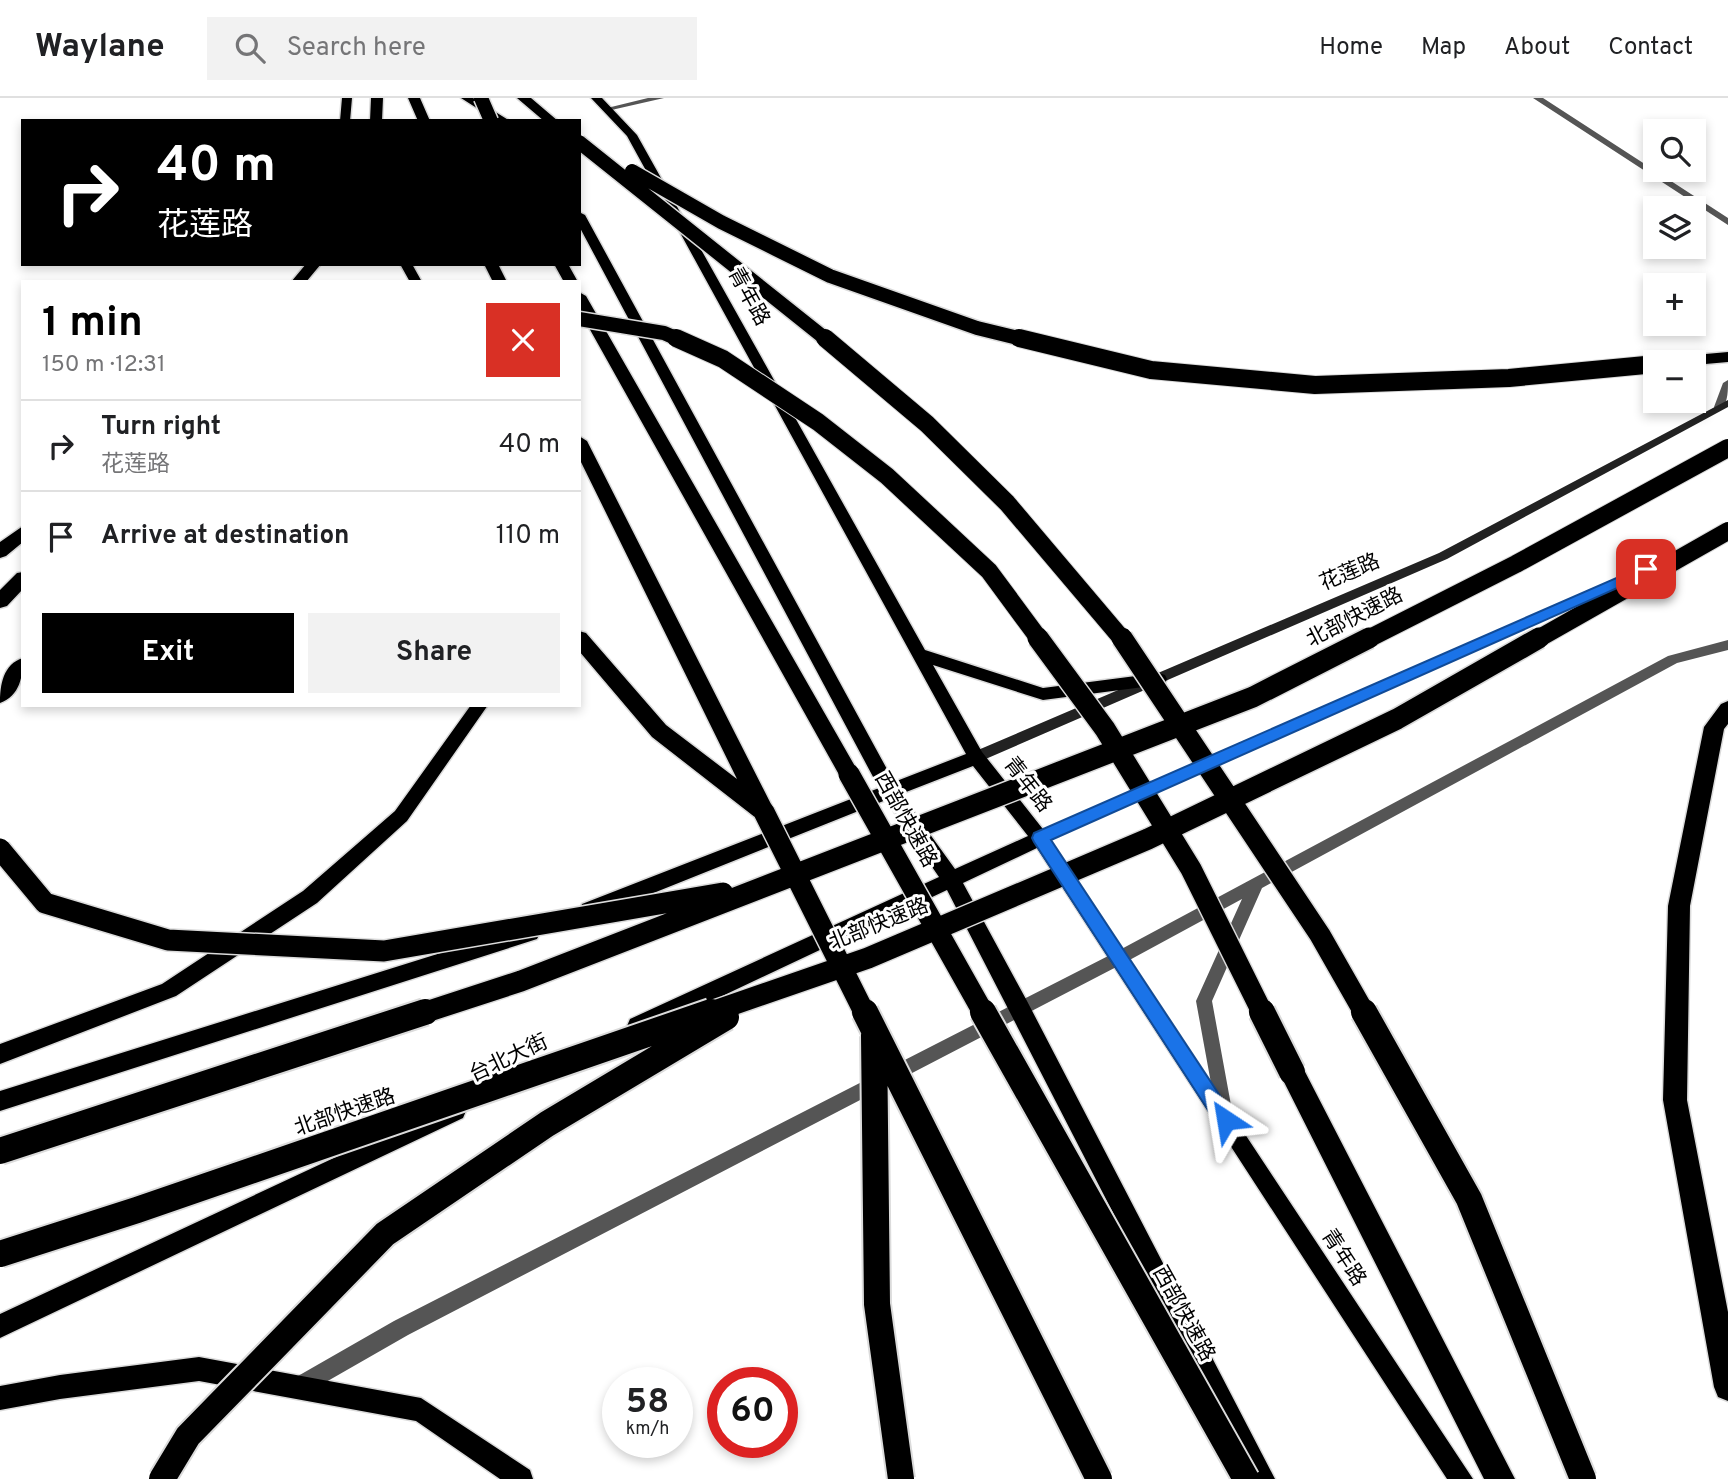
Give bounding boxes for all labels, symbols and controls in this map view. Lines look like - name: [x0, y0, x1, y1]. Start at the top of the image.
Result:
- search box: [207, 17, 697, 80]
- text: Waylane: [35, 27, 165, 69]
- icon: search: [231, 29, 269, 67]
- text: Search here: [287, 32, 426, 65]
- text: Home: [1319, 33, 1383, 63]
- text: Map: [1421, 33, 1466, 63]
- text: About: [1504, 33, 1570, 63]
- text: Contact: [1608, 33, 1693, 63]
- map controls: [1643, 119, 1706, 413]
- button: search: [1643, 119, 1706, 182]
- text: 40 m: [157, 137, 276, 199]
- icon: right: [42, 147, 133, 238]
- button: layers: [1643, 196, 1706, 259]
- text: 花莲路: [157, 207, 253, 247]
- street label: 青年路: [721, 263, 775, 331]
- button: +: [1643, 273, 1706, 336]
- text: 1 min: [42, 298, 143, 351]
- button: close: [486, 303, 560, 377]
- button: −: [1643, 350, 1706, 413]
- text: 150 m · 12:31: [42, 351, 166, 380]
- text: Turn right: [101, 411, 221, 444]
- icon: right: [42, 427, 80, 465]
- text: 40 m: [499, 429, 560, 462]
- text: 花莲路: [101, 451, 170, 480]
- icon: arrive: [42, 518, 80, 556]
- text: Arrive at destination: [101, 520, 349, 553]
- text: 110 m: [496, 520, 560, 553]
- pin: [1616, 539, 1676, 599]
- street label: 花莲路: [1316, 548, 1384, 598]
- icon: arrive: [1627, 550, 1665, 588]
- street label: 北部快速路: [1302, 582, 1408, 654]
- button: Exit: [42, 613, 294, 693]
- button: Share: [308, 613, 560, 693]
- street label: 青年路: [997, 752, 1057, 818]
- street label: 西部快速路: [868, 768, 942, 872]
- street label: 北部快速路: [825, 893, 933, 957]
- street label: 台北大街: [465, 1029, 553, 1089]
- street label: 北部快速路: [291, 1083, 399, 1143]
- position arrow: [1189, 1083, 1263, 1157]
- street label: 青年路: [1315, 1224, 1371, 1292]
- street label: 西部快速路: [1146, 1262, 1220, 1366]
- speed limit sign: 60: [707, 1367, 798, 1458]
- text: 58: [626, 1381, 669, 1425]
- text: km/h: [626, 1418, 669, 1441]

